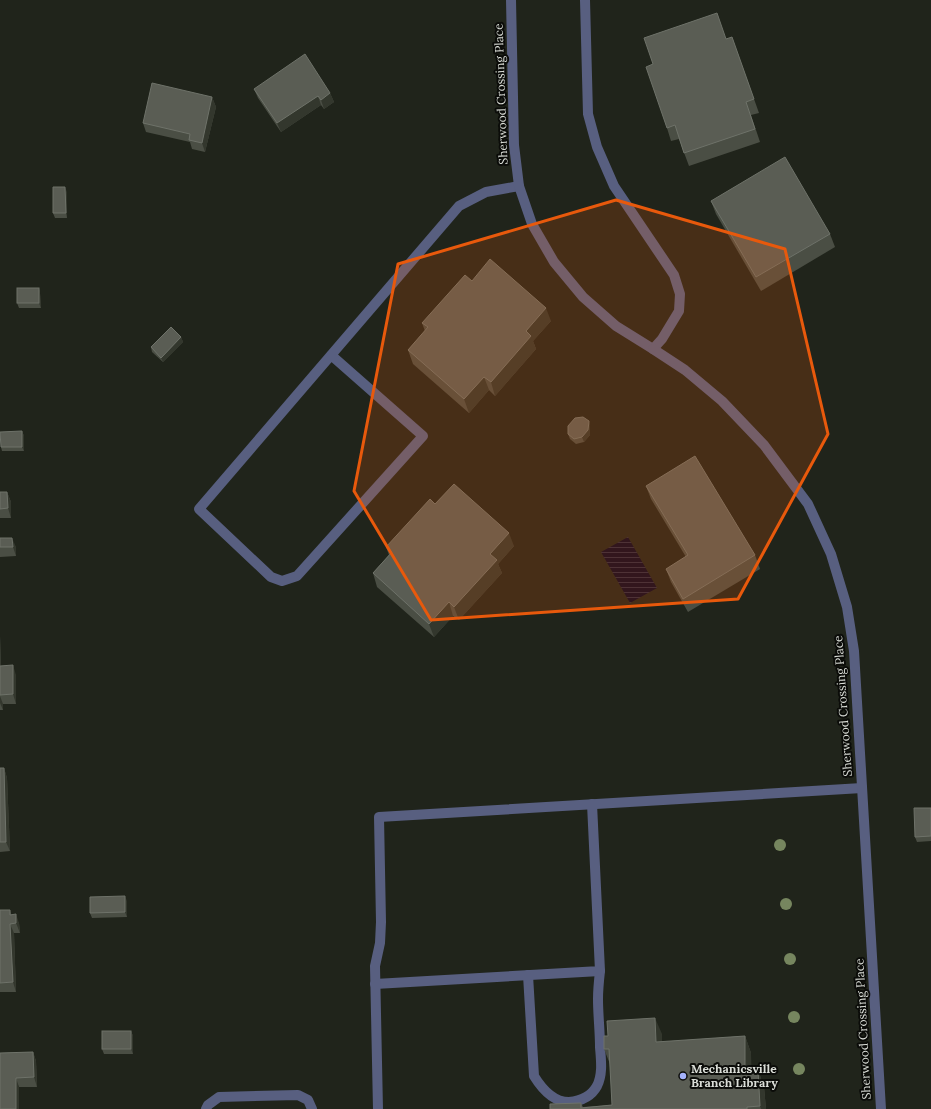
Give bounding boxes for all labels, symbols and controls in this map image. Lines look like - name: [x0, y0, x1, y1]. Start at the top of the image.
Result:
- street label: Sherwood Crossing Place: [491, 23, 510, 165]
- street label: Sherwood Crossing Place: [830, 635, 855, 777]
- street label: Sherwood Crossing Place: [851, 958, 874, 1100]
- place label: Mechanicsville Branch Library: [691, 1061, 778, 1090]
- marker: Mechanicsville Branch Library: [678, 1071, 688, 1081]

